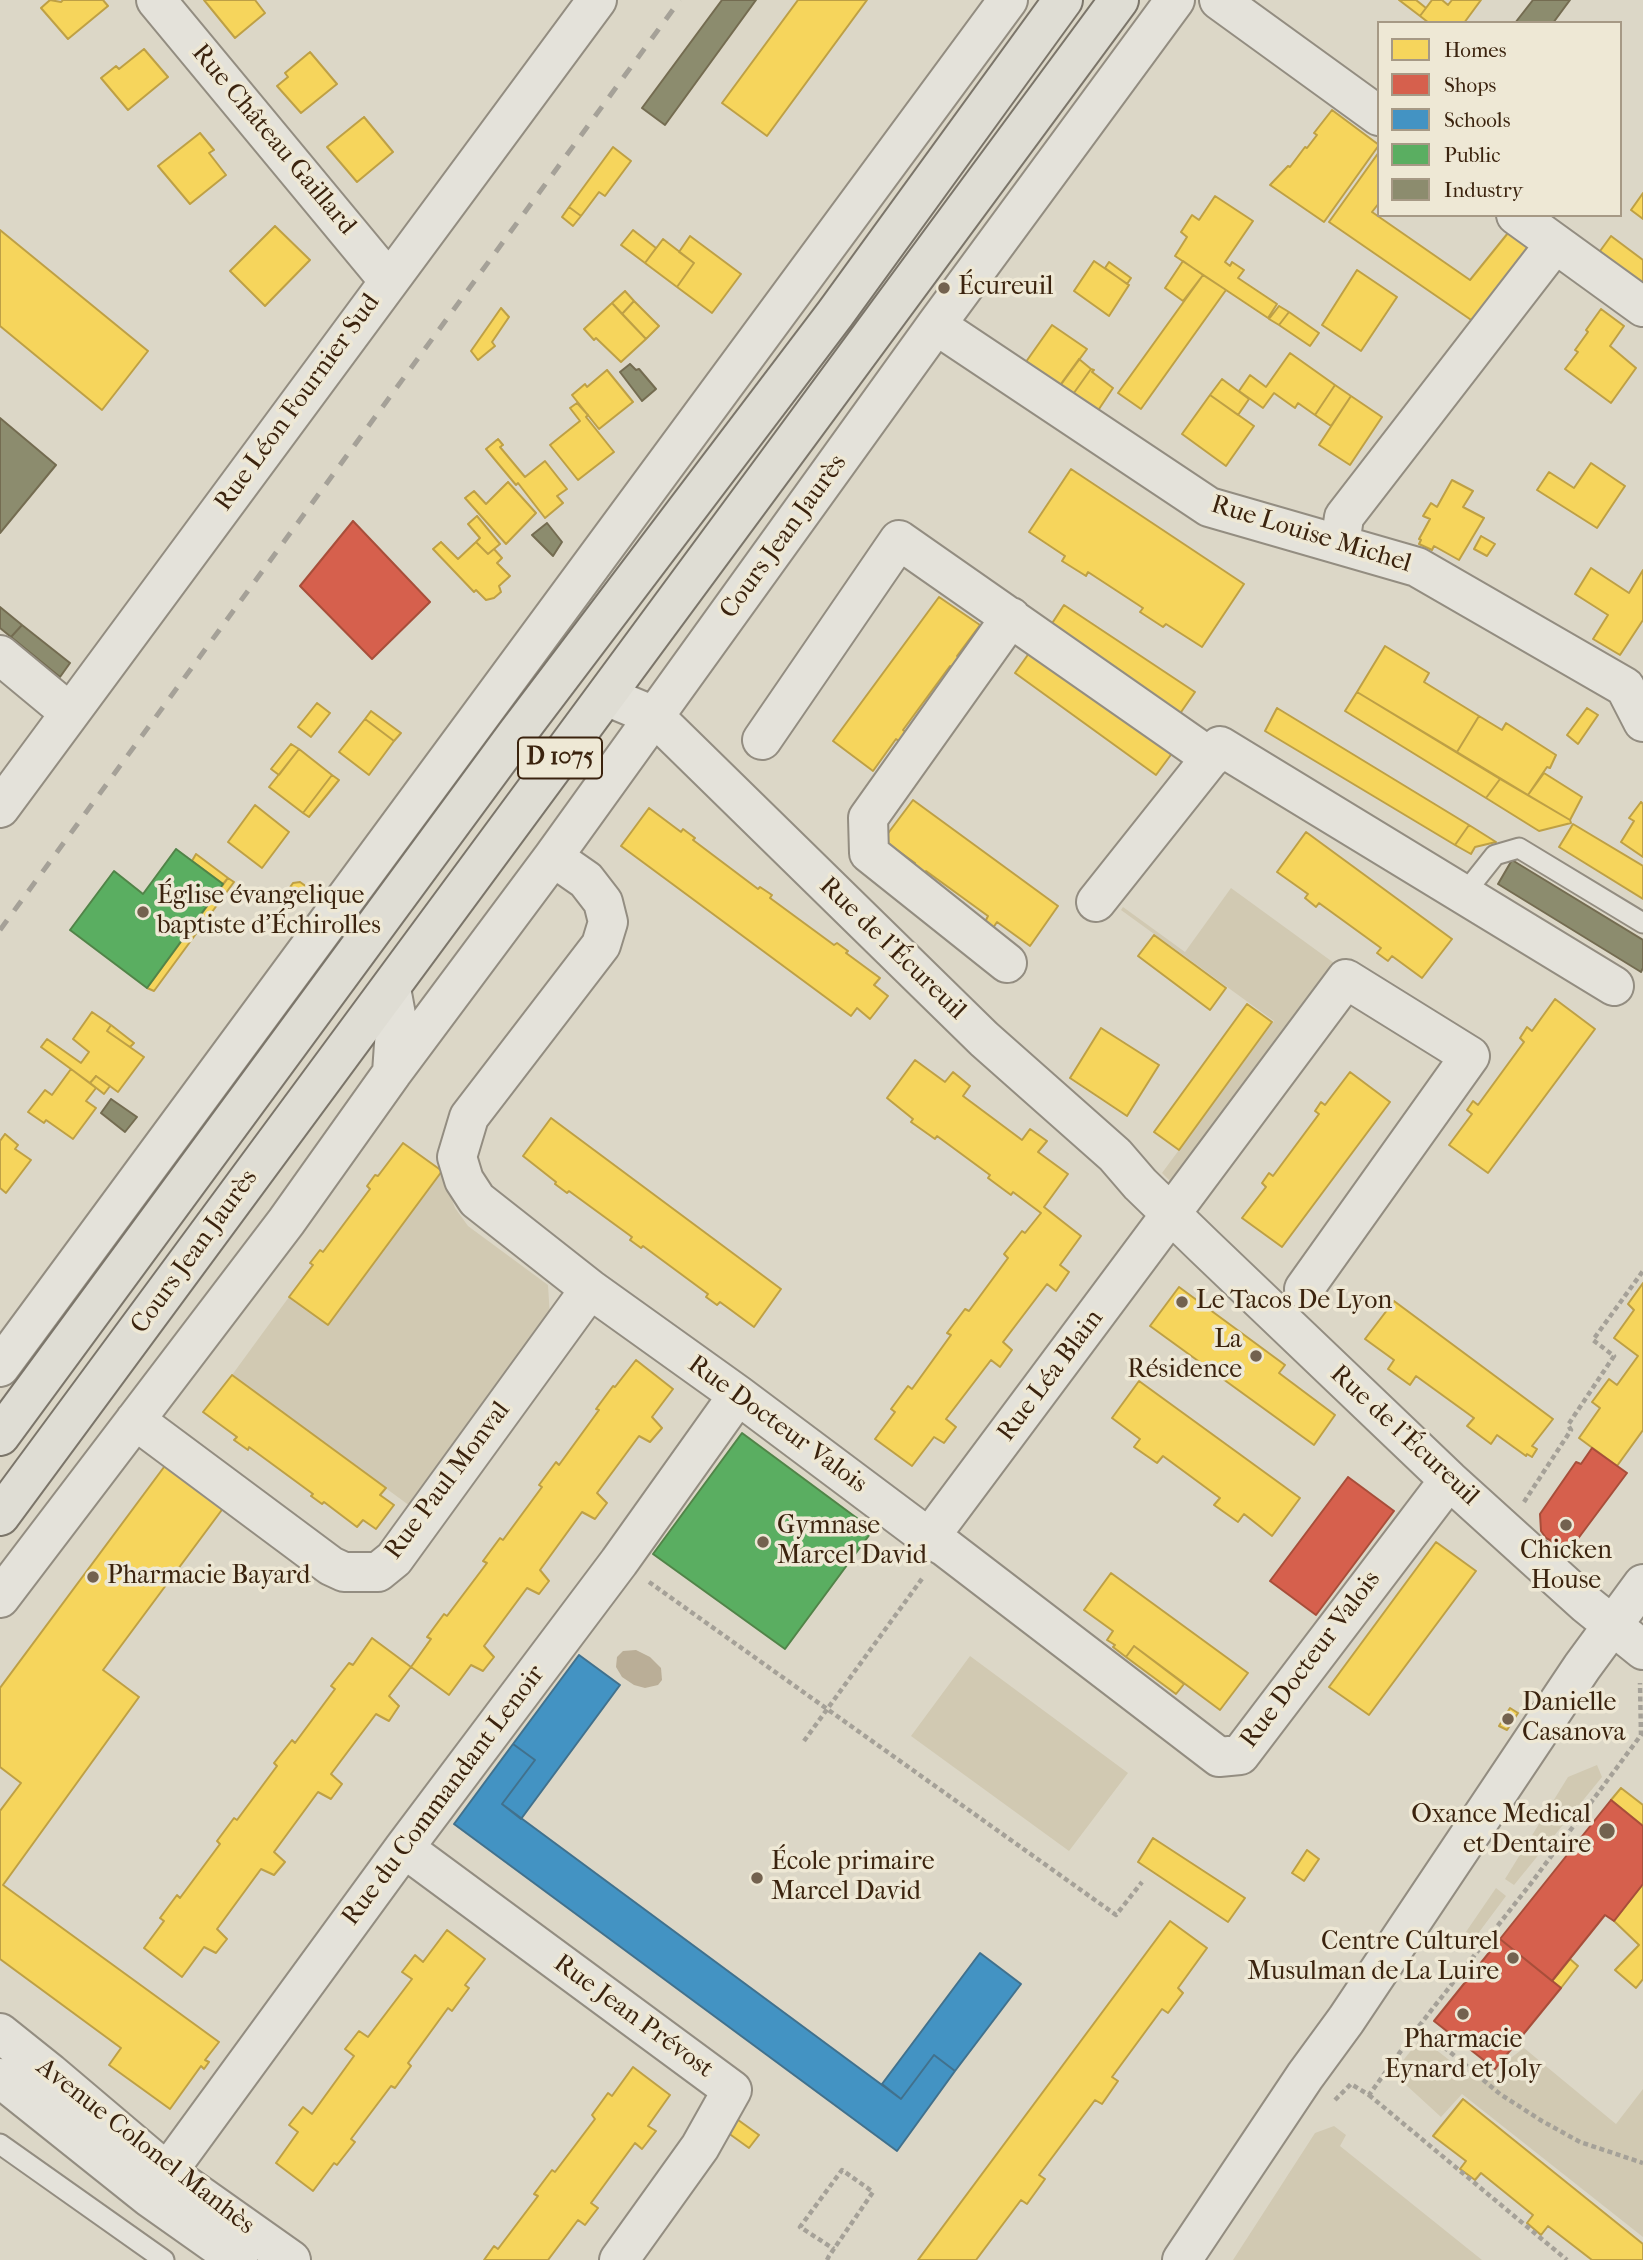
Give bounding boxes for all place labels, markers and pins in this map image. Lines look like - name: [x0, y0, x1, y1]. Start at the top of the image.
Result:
- place label: Écureuil: [958, 272, 1053, 304]
- marker: Écureuil: [936, 280, 952, 296]
- place label: Église évangelique baptiste d'Échirolles: [157, 881, 381, 942]
- marker: Église évangelique baptiste d'Échirolles: [135, 904, 151, 920]
- place label: Le Tacos De Lyon: [1196, 1286, 1392, 1318]
- marker: Le Tacos De Lyon: [1174, 1294, 1190, 1310]
- place label: La Résidence: [1127, 1325, 1242, 1386]
- marker: La Résidence: [1248, 1348, 1264, 1364]
- place label: Gymnase Marcel David: [777, 1511, 927, 1572]
- marker: Chicken House: [1558, 1517, 1574, 1533]
- marker: Gymnase Marcel David: [755, 1534, 771, 1550]
- place label: Chicken House: [1520, 1536, 1612, 1598]
- place label: Pharmacie Bayard: [107, 1561, 310, 1593]
- marker: Pharmacie Bayard: [85, 1569, 101, 1585]
- place label: Danielle Casanova: [1522, 1688, 1626, 1750]
- marker: Danielle Casanova: [1500, 1711, 1516, 1727]
- place label: Oxance Medical et Dentaire: [1411, 1800, 1591, 1862]
- marker: Oxance Medical et Dentaire: [1597, 1821, 1617, 1841]
- place label: École primaire Marcel David: [771, 1847, 935, 1909]
- marker: École primaire Marcel David: [749, 1870, 765, 1886]
- place label: Centre Culturel Musulman de La Luire: [1247, 1927, 1499, 1988]
- marker: Centre Culturel Musulman de La Luire: [1505, 1950, 1521, 1966]
- marker: Pharmacie Eynard et Joly: [1455, 2006, 1471, 2022]
- place label: Pharmacie Eynard et Joly: [1384, 2025, 1542, 2086]

